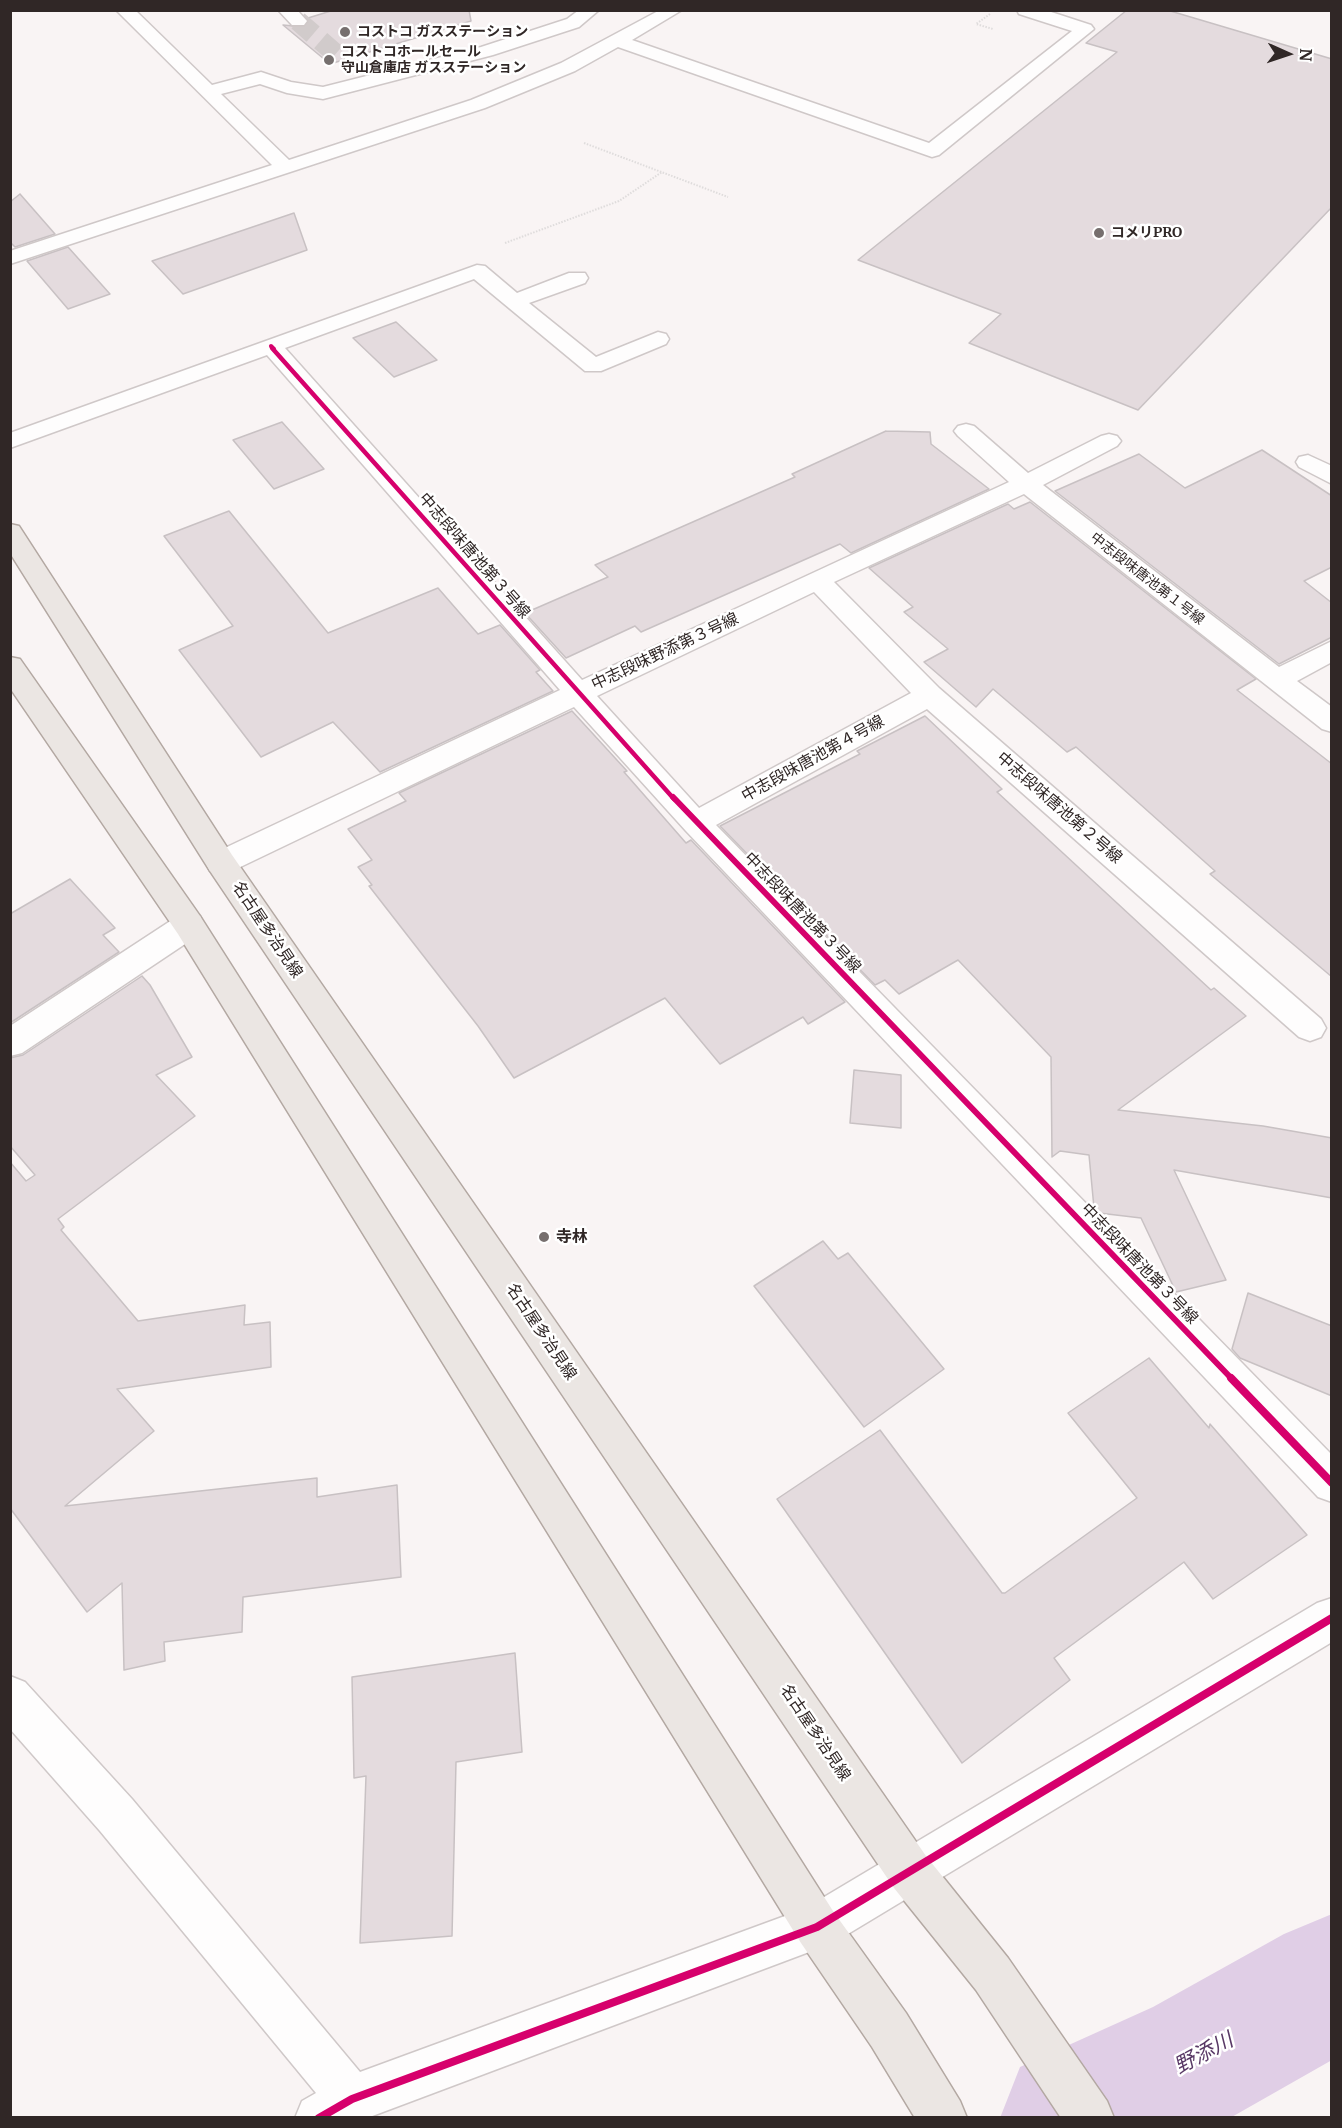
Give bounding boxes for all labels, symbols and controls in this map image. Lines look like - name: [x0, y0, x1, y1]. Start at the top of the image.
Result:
- place label: コストコ ガスステーション: [357, 24, 528, 40]
- north arrow: [1258, 24, 1318, 84]
- marker: コストコ ガスステーション: [338, 25, 352, 39]
- place label: コストコホールセール 守山倉庫店 ガスステーション: [341, 44, 526, 76]
- text: N: [1296, 48, 1316, 62]
- marker: コストコホールセール 守山倉庫店 ガスステーション: [322, 53, 336, 67]
- place label: コメリPRO: [1111, 225, 1182, 241]
- marker: コメリPRO: [1092, 226, 1106, 240]
- street label: 中志段味唐池第３号線: [414, 489, 534, 623]
- street label: 中志段味唐池第１号線: [1087, 529, 1207, 629]
- street label: 中志段味野添第３号線: [588, 609, 742, 695]
- street label: 中志段味唐池第４号線: [738, 712, 888, 806]
- street label: 中志段味唐池第２号線: [992, 748, 1126, 868]
- street label: 中志段味唐池第３号線: [740, 849, 864, 977]
- street label: 名古屋多治見線: [228, 878, 306, 982]
- street label: 中志段味唐池第３号線: [1077, 1200, 1201, 1328]
- place label: 寺林: [556, 1227, 588, 1247]
- marker: 寺林: [537, 1230, 551, 1244]
- street label: 名古屋多治見線: [502, 1280, 580, 1384]
- street label: 名古屋多治見線: [776, 1681, 854, 1785]
- water label: 野添川: [1170, 2028, 1238, 2080]

